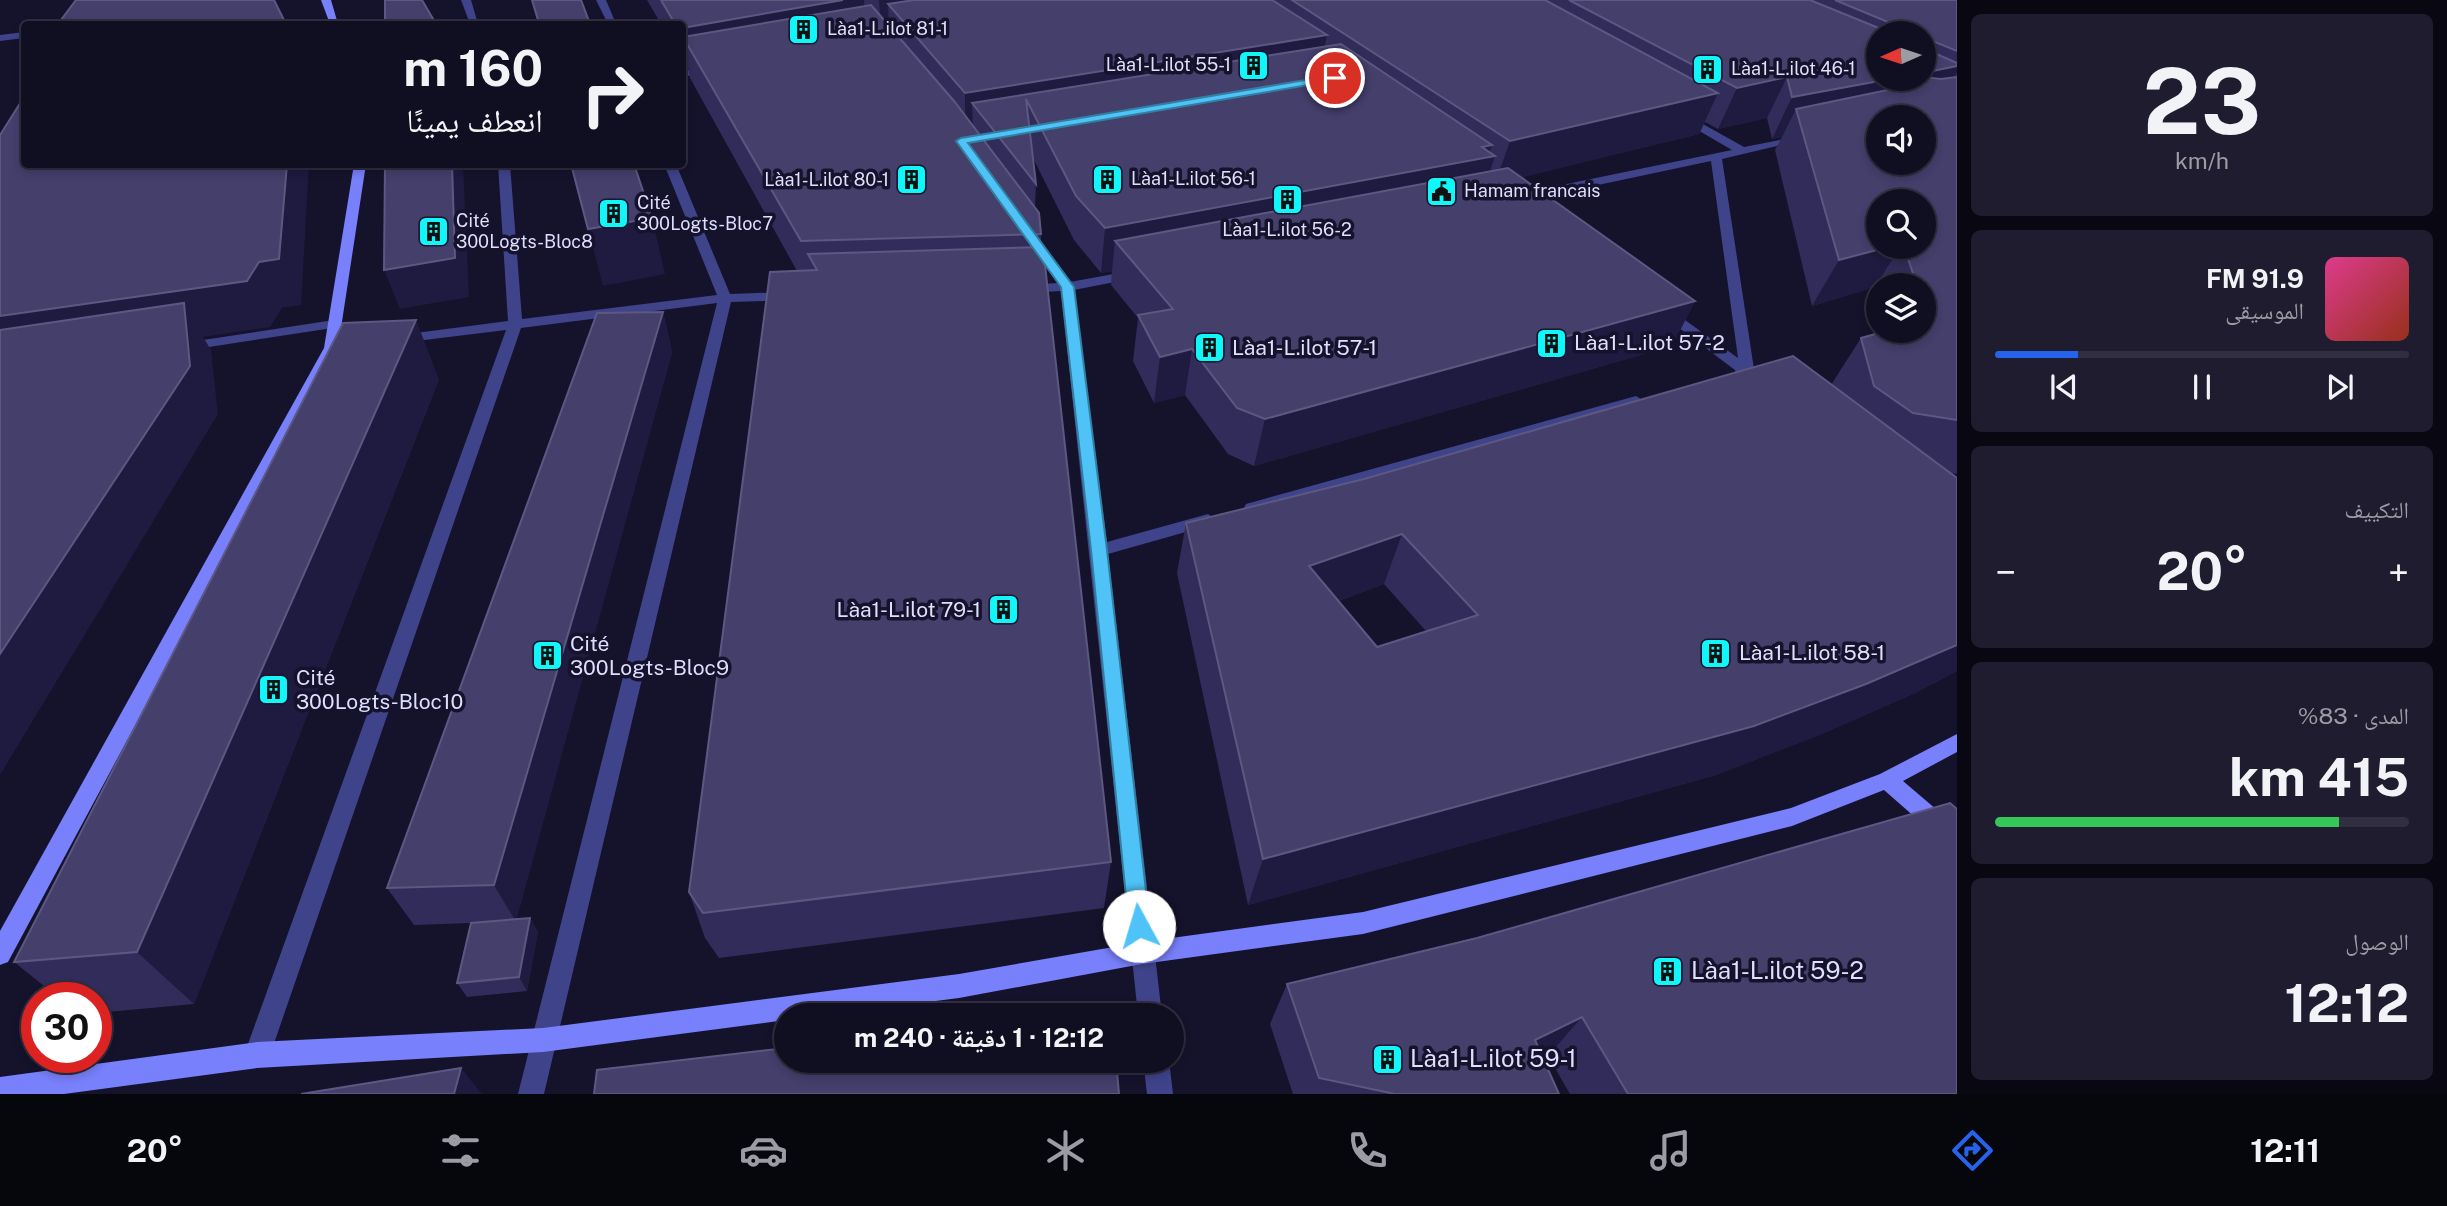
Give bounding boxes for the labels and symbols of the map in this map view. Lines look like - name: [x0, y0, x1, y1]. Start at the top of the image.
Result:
- building icon: Làa1-L.ilot 81-1: [787, 12, 821, 46]
- place label: Làa1-L.ilot 81-1: [827, 18, 948, 39]
- north arrow: [1866, 21, 1936, 91]
- building icon: Làa1-L.ilot 55-1: [1237, 48, 1271, 82]
- pin: [1305, 48, 1365, 108]
- building icon: Làa1-L.ilot 46-1: [1691, 52, 1725, 86]
- place label: Làa1-L.ilot 55-1: [1106, 54, 1231, 75]
- place label: Làa1-L.ilot 46-1: [1731, 58, 1856, 79]
- building icon: Làa1-L.ilot 56-1: [1091, 162, 1125, 196]
- building icon: Làa1-L.ilot 80-1: [895, 163, 929, 197]
- place label: Làa1-L.ilot 56-1: [1131, 168, 1256, 189]
- place label: Làa1-L.ilot 80-1: [764, 169, 889, 190]
- public building icon: Hamam francais: [1424, 174, 1458, 208]
- place label: Hamam francais: [1464, 180, 1600, 201]
- building icon: Làa1-L.ilot 56-2: [1270, 182, 1304, 216]
- place label: Cité 300Logts-Bloc7: [637, 192, 773, 234]
- building icon: Cité 300Logts-Bloc7: [597, 196, 631, 230]
- place label: Cité 300Logts-Bloc8: [456, 210, 593, 252]
- building icon: Cité 300Logts-Bloc8: [416, 214, 450, 248]
- place label: Làa1-L.ilot 56-2: [1222, 219, 1352, 240]
- building icon: Làa1-L.ilot 57-2: [1534, 326, 1568, 360]
- place label: Làa1-L.ilot 57-2: [1574, 330, 1725, 355]
- building icon: Làa1-L.ilot 57-1: [1192, 331, 1226, 365]
- place label: Làa1-L.ilot 57-1: [1232, 335, 1377, 360]
- building icon: Làa1-L.ilot 79-1: [987, 593, 1021, 627]
- place label: Làa1-L.ilot 79-1: [837, 597, 981, 622]
- place label: Cité 300Logts-Bloc9: [570, 631, 729, 680]
- building icon: Làa1-L.ilot 58-1: [1699, 636, 1733, 670]
- building icon: Cité 300Logts-Bloc9: [530, 639, 564, 673]
- place label: Làa1-L.ilot 58-1: [1739, 640, 1885, 665]
- place label: Cité 300Logts-Bloc10: [296, 665, 463, 714]
- building icon: Cité 300Logts-Bloc10: [256, 673, 290, 707]
- position arrow: [1102, 889, 1176, 963]
- building icon: Làa1-L.ilot 59-2: [1651, 954, 1685, 988]
- place label: Làa1-L.ilot 59-2: [1691, 956, 1864, 984]
- speed limit sign: 30: [21, 982, 112, 1073]
- building icon: Làa1-L.ilot 59-1: [1370, 1042, 1404, 1076]
- place label: Làa1-L.ilot 59-1: [1410, 1044, 1576, 1072]

